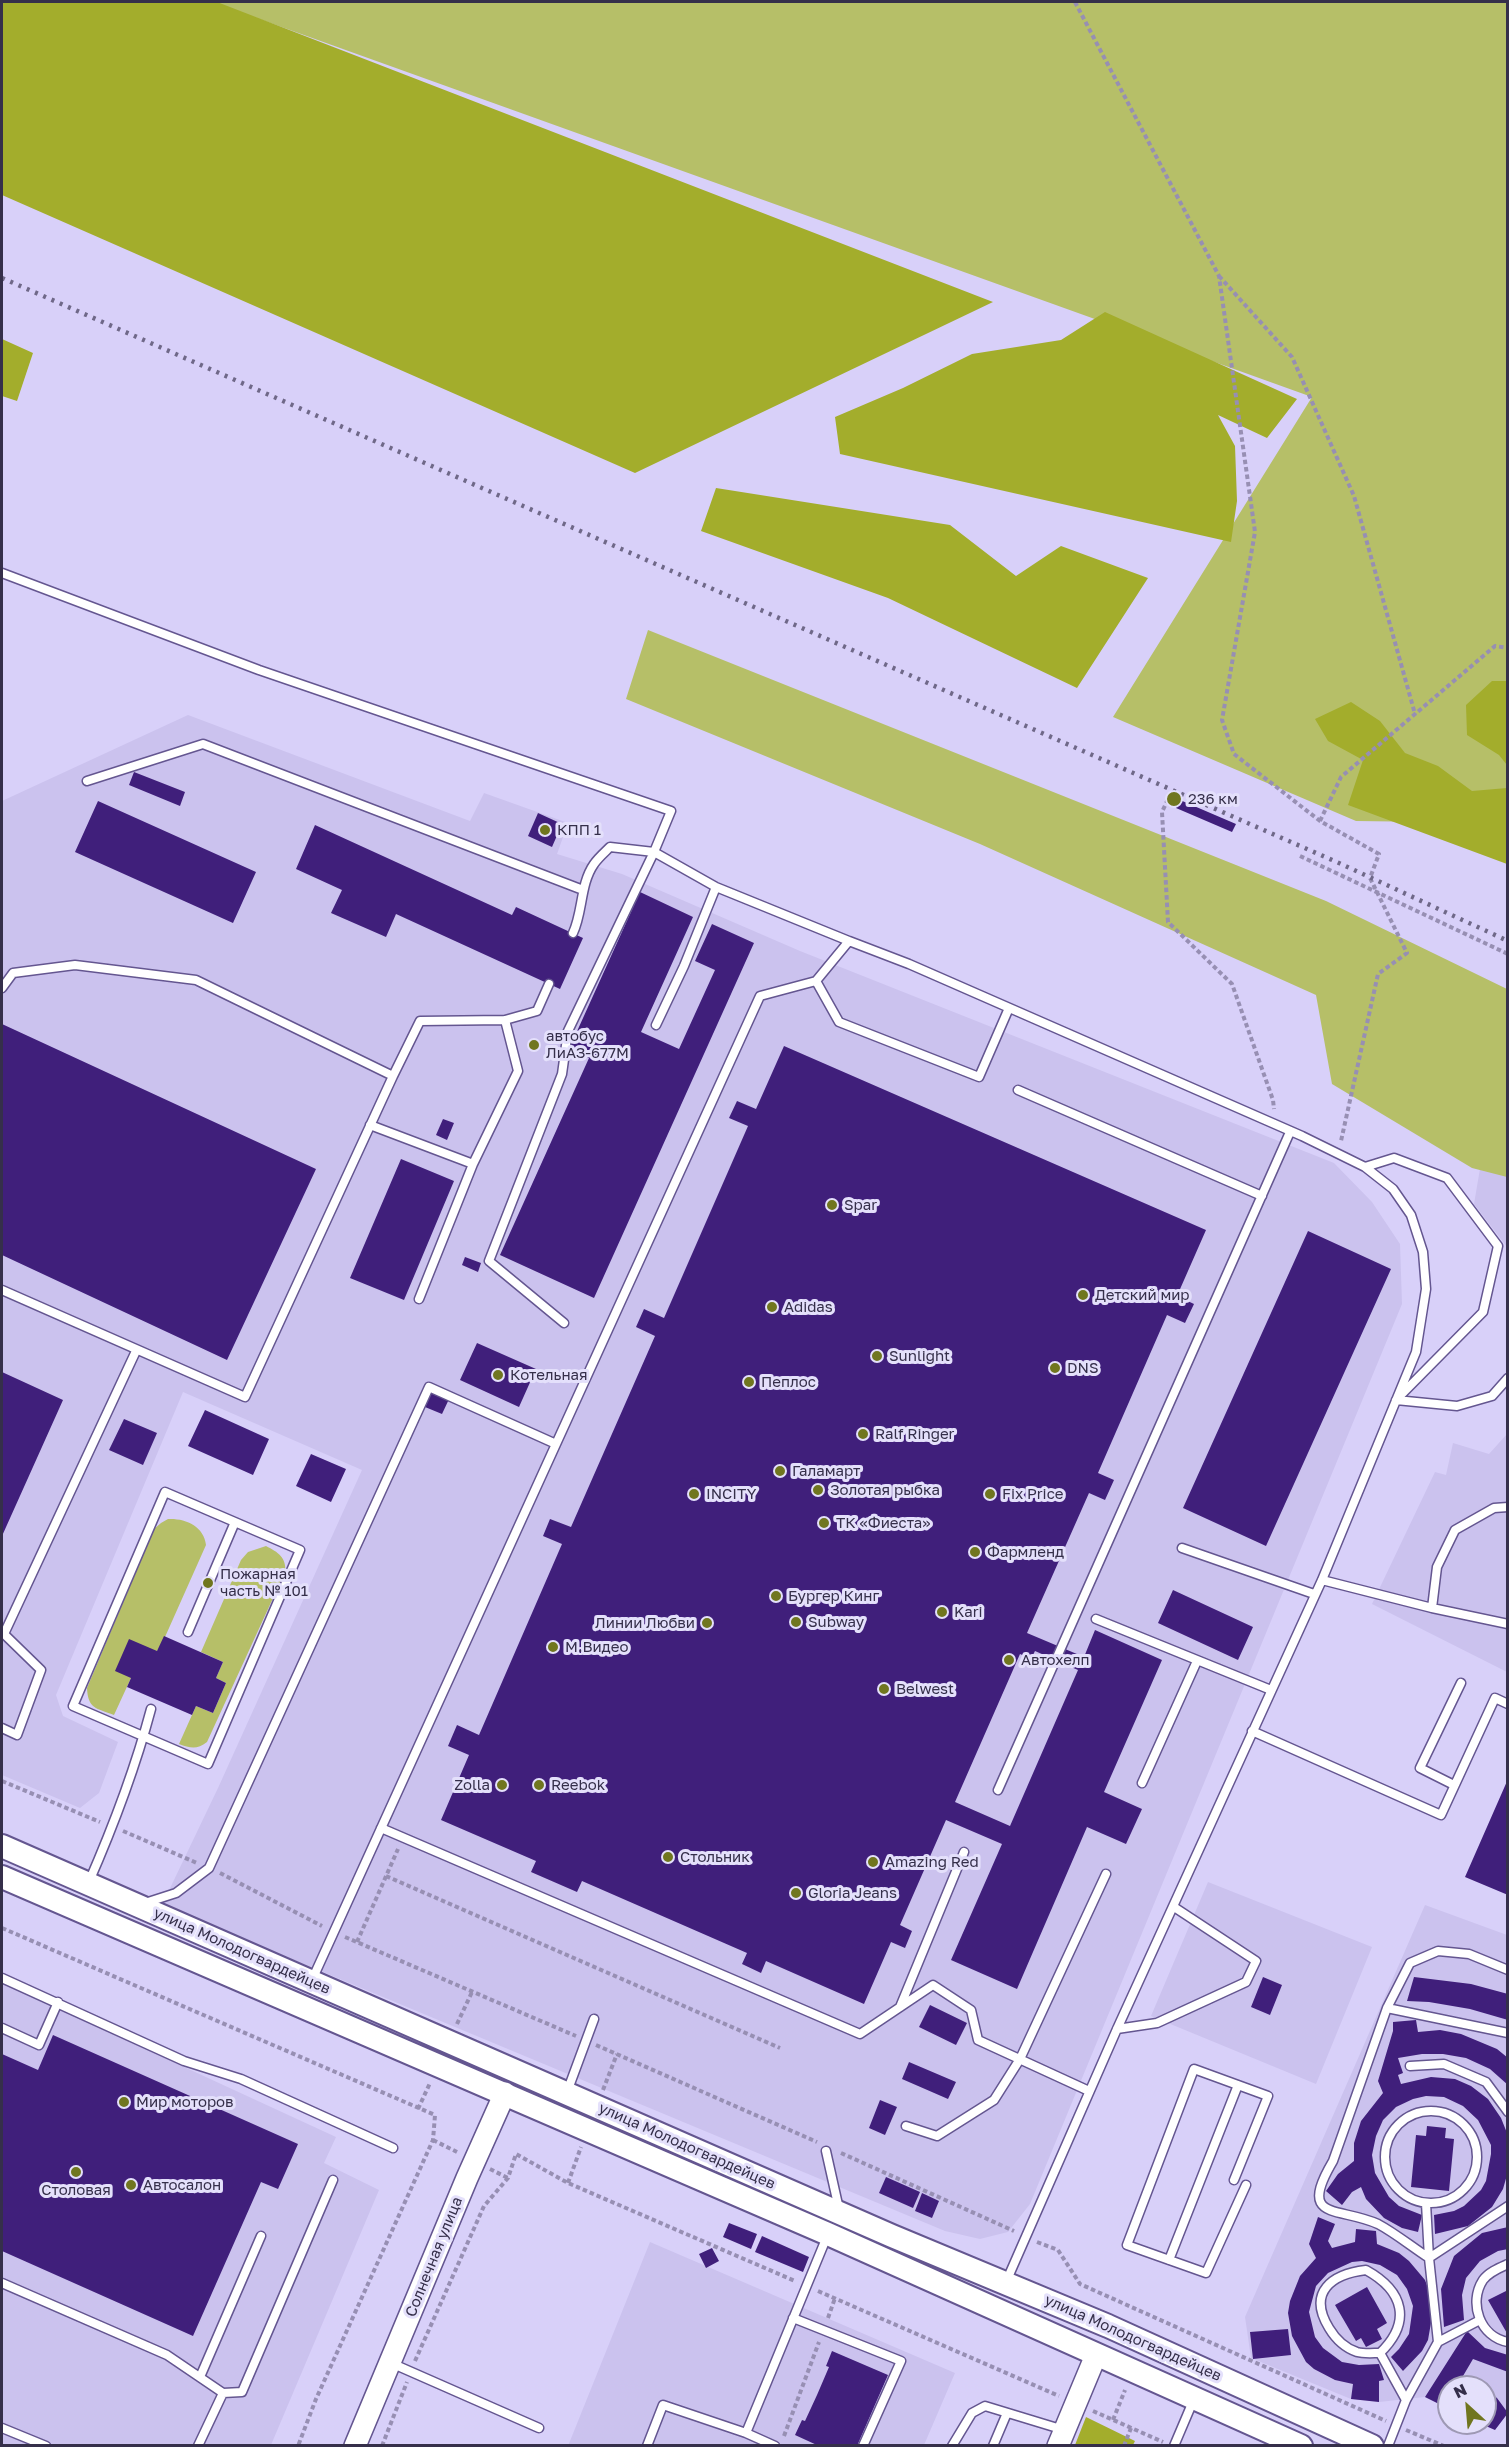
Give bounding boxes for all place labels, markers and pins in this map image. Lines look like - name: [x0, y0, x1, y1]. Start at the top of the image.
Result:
- marker: 236 км: [1165, 790, 1183, 808]
- place label: 236 км: [1188, 790, 1238, 808]
- place label: КПП 1: [557, 821, 601, 839]
- marker: КПП 1: [538, 823, 552, 837]
- place label: автобус ЛиАЗ-677М: [546, 1027, 629, 1062]
- marker: автобус ЛиАЗ-677М: [527, 1038, 541, 1052]
- place label: Spar: [844, 1196, 877, 1214]
- marker: Spar: [825, 1198, 839, 1212]
- place label: Детский мир: [1095, 1286, 1190, 1304]
- marker: Детский мир: [1076, 1288, 1090, 1302]
- place label: Adidas: [784, 1298, 833, 1316]
- marker: Adidas: [765, 1300, 779, 1314]
- place label: Sunlight: [889, 1347, 950, 1365]
- marker: Sunlight: [870, 1349, 884, 1363]
- place label: DNS: [1067, 1359, 1098, 1377]
- marker: DNS: [1048, 1361, 1062, 1375]
- place label: Котельная: [510, 1366, 588, 1384]
- marker: Котельная: [491, 1368, 505, 1382]
- place label: Пеплос: [761, 1373, 816, 1391]
- marker: Пеплос: [742, 1375, 756, 1389]
- place label: Ralf Ringer: [875, 1425, 954, 1443]
- marker: Ralf Ringer: [856, 1427, 870, 1441]
- place label: Галамарт: [792, 1462, 860, 1480]
- marker: Галамарт: [773, 1464, 787, 1478]
- place label: Золотая рыбка: [830, 1481, 940, 1499]
- marker: Золотая рыбка: [811, 1483, 825, 1497]
- place label: INCITY: [706, 1485, 756, 1503]
- place label: Fix Price: [1002, 1485, 1064, 1503]
- marker: INCITY: [687, 1487, 701, 1501]
- marker: Fix Price: [983, 1487, 997, 1501]
- place label: ТК «Фиеста»: [836, 1514, 930, 1532]
- marker: ТК «Фиеста»: [817, 1516, 831, 1530]
- place label: Фармленд: [987, 1543, 1064, 1561]
- marker: Фармленд: [968, 1545, 982, 1559]
- place label: Пожарная часть № 101: [220, 1565, 308, 1600]
- marker: Пожарная часть № 101: [201, 1576, 215, 1590]
- place label: Бургер Кинг: [788, 1587, 879, 1605]
- marker: Бургер Кинг: [769, 1589, 783, 1603]
- place label: Kari: [954, 1603, 983, 1621]
- marker: Kari: [935, 1605, 949, 1619]
- place label: Subway: [808, 1613, 864, 1631]
- place label: Линии Любви: [595, 1614, 695, 1632]
- marker: Subway: [789, 1615, 803, 1629]
- marker: Линии Любви: [700, 1616, 714, 1630]
- place label: М.Видео: [565, 1638, 628, 1656]
- marker: М.Видео: [546, 1640, 560, 1654]
- place label: Автохелп: [1021, 1651, 1090, 1669]
- marker: Автохелп: [1002, 1653, 1016, 1667]
- place label: Belwest: [896, 1680, 954, 1698]
- marker: Belwest: [877, 1682, 891, 1696]
- place label: Zolla: [454, 1776, 490, 1794]
- place label: Reebok: [551, 1776, 605, 1794]
- marker: Zolla: [495, 1778, 509, 1792]
- marker: Reebok: [532, 1778, 546, 1792]
- place label: Стольник: [680, 1848, 750, 1866]
- marker: Стольник: [661, 1850, 675, 1864]
- place label: Amazing Red: [885, 1853, 979, 1871]
- marker: Amazing Red: [866, 1855, 880, 1869]
- place label: Gloria Jeans: [808, 1884, 897, 1902]
- marker: Gloria Jeans: [789, 1886, 803, 1900]
- place label: Мир моторов: [136, 2093, 234, 2111]
- marker: Мир моторов: [117, 2095, 131, 2109]
- marker: Столовая: [69, 2165, 83, 2179]
- place label: Автосалон: [143, 2176, 221, 2194]
- marker: Автосалон: [124, 2178, 138, 2192]
- place label: Столовая: [41, 2181, 111, 2199]

